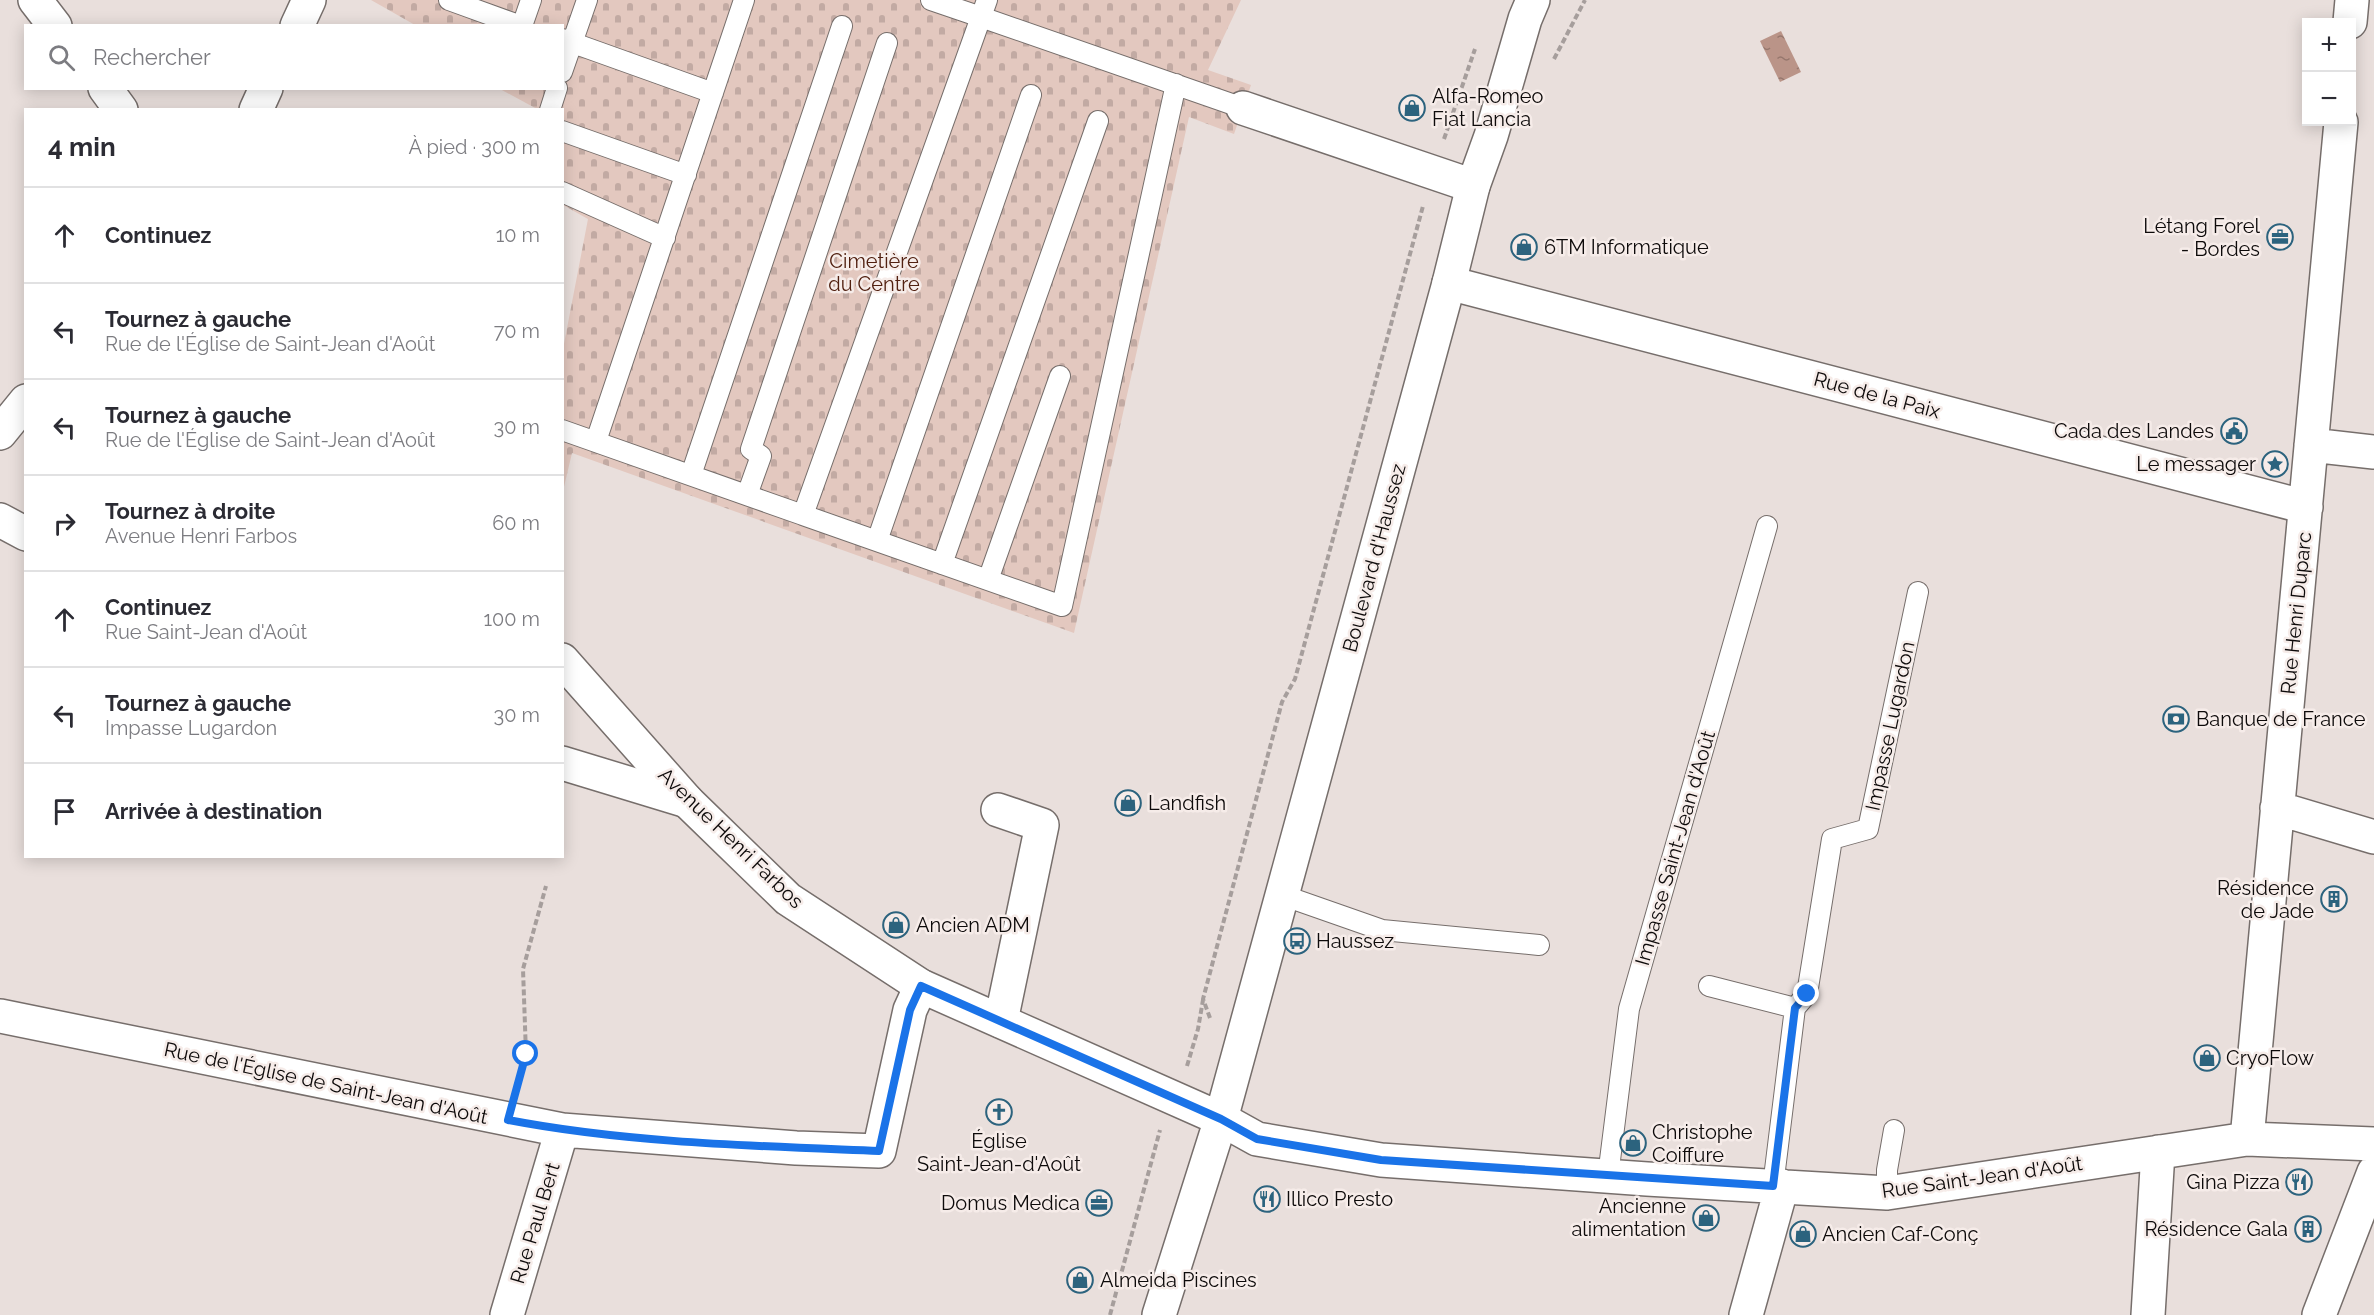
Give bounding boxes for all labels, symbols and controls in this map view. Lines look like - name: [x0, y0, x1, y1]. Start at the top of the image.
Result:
- map controls: [2302, 18, 2356, 126]
- button: +: [2302, 18, 2356, 72]
- search box: [24, 24, 564, 90]
- icon: search: [45, 41, 78, 74]
- text: Rechercher: [93, 44, 211, 70]
- button: −: [2302, 72, 2356, 126]
- place label: Alfa-Romeo Fiat Lancia: [1432, 84, 1544, 131]
- shop icon: Alfa-Romeo Fiat Lancia: [1397, 93, 1427, 123]
- text: 4 min: [48, 132, 116, 162]
- text: À pied · 300 m: [409, 135, 540, 159]
- place label: Létang Forel - Bordes: [2143, 214, 2261, 261]
- icon: ahead: [48, 219, 81, 252]
- text: Continuez: [105, 222, 211, 248]
- office icon: Létang Forel - Bordes: [2265, 222, 2295, 252]
- text: 10 m: [496, 223, 540, 247]
- shop icon: 6TM Informatique: [1509, 232, 1539, 262]
- place label: 6TM Informatique: [1544, 235, 1709, 259]
- park label: Cimetière du Centre: [828, 249, 920, 296]
- text: Tournez à gauche: [105, 306, 291, 332]
- icon: left: [48, 315, 81, 348]
- text: 70 m: [494, 319, 540, 343]
- text: Rue de l'Église de Saint-Jean d'Août: [105, 332, 435, 356]
- street label: Rue de la Paix: [1811, 367, 1943, 423]
- text: Tournez à gauche: [105, 402, 291, 428]
- icon: left: [48, 411, 81, 444]
- text: 30 m: [494, 415, 540, 439]
- public building icon: Cada des Landes: [2219, 416, 2249, 446]
- place label: Cada des Landes: [2054, 419, 2214, 443]
- text: Rue de l'Église de Saint-Jean d'Août: [105, 428, 435, 452]
- place icon: Le messager: [2260, 449, 2290, 479]
- place label: Le messager: [2136, 452, 2256, 476]
- street label: Boulevard d'Haussez: [1337, 461, 1411, 655]
- text: Tournez à droite: [105, 498, 275, 524]
- icon: right: [48, 507, 81, 540]
- text: 60 m: [492, 511, 540, 535]
- text: Avenue Henri Farbos: [105, 524, 297, 548]
- street label: Rue Henri Duparc: [2276, 531, 2316, 695]
- text: Continuez: [105, 594, 211, 620]
- icon: ahead: [48, 603, 81, 636]
- text: 100 m: [483, 607, 540, 631]
- text: Rue Saint-Jean d'Août: [105, 620, 307, 644]
- street label: Impasse Lugardon: [1860, 639, 1920, 813]
- text: Tournez à gauche: [105, 690, 291, 716]
- icon: left: [48, 699, 81, 732]
- text: 30 m: [494, 703, 540, 727]
- bank icon: Banque de France: [2161, 704, 2191, 734]
- place label: Banque de France: [2196, 707, 2366, 731]
- text: Impasse Lugardon: [105, 716, 277, 740]
- street label: Impasse Saint-Jean d'Août: [1630, 727, 1720, 968]
- street label: Avenue Henri Farbos: [654, 763, 808, 913]
- shop icon: Landfish: [1113, 788, 1143, 818]
- place label: Landfish: [1148, 791, 1226, 815]
- icon: arrive: [48, 795, 81, 828]
- text: Arrivée à destination: [105, 798, 322, 824]
- place label: Résidence de Jade: [2217, 876, 2314, 923]
- building icon: Résidence de Jade: [2319, 884, 2349, 914]
- shop icon: Ancien ADM: [881, 910, 911, 940]
- place label: Ancien ADM: [916, 913, 1030, 937]
- bus stop icon: Haussez: [1282, 926, 1312, 956]
- place label: Haussez: [1316, 929, 1394, 953]
- route end: [1793, 980, 1819, 1006]
- street label: Rue de l'Église de Saint-Jean d'Août: [162, 1037, 490, 1129]
- route start: [512, 1040, 538, 1066]
- shop icon: CryoFlow: [2192, 1043, 2222, 1073]
- place label: CryoFlow: [2226, 1046, 2314, 1070]
- church icon: Église Saint-Jean-d'Août: [984, 1097, 1014, 1127]
- place label: Christophe Coiffure: [1652, 1120, 1753, 1167]
- shop icon: Christophe Coiffure: [1618, 1128, 1648, 1158]
- place label: Église Saint-Jean-d'Août: [917, 1129, 1081, 1176]
- street label: Rue Saint-Jean d'Août: [1880, 1151, 2084, 1203]
- street label: Rue Paul Bert: [505, 1159, 565, 1286]
- restaurant icon: Gina Pizza: [2284, 1167, 2314, 1197]
- place label: Gina Pizza: [2186, 1170, 2280, 1194]
- restaurant icon: Illico Presto: [1252, 1184, 1282, 1214]
- place label: Illico Presto: [1286, 1187, 1393, 1211]
- office icon: Domus Medica: [1084, 1188, 1114, 1218]
- place label: Domus Medica: [941, 1191, 1080, 1215]
- place label: Ancienne alimentation: [1571, 1194, 1686, 1241]
- shop icon: Ancienne alimentation: [1691, 1203, 1721, 1233]
- building icon: Résidence Gala: [2293, 1214, 2323, 1244]
- place label: Résidence Gala: [2144, 1217, 2288, 1241]
- shop icon: Ancien Caf-Conç: [1788, 1219, 1818, 1249]
- place label: Ancien Caf-Conç: [1822, 1222, 1978, 1246]
- shop icon: Almeida Piscines: [1065, 1265, 1095, 1295]
- place label: Almeida Piscines: [1100, 1268, 1257, 1292]

